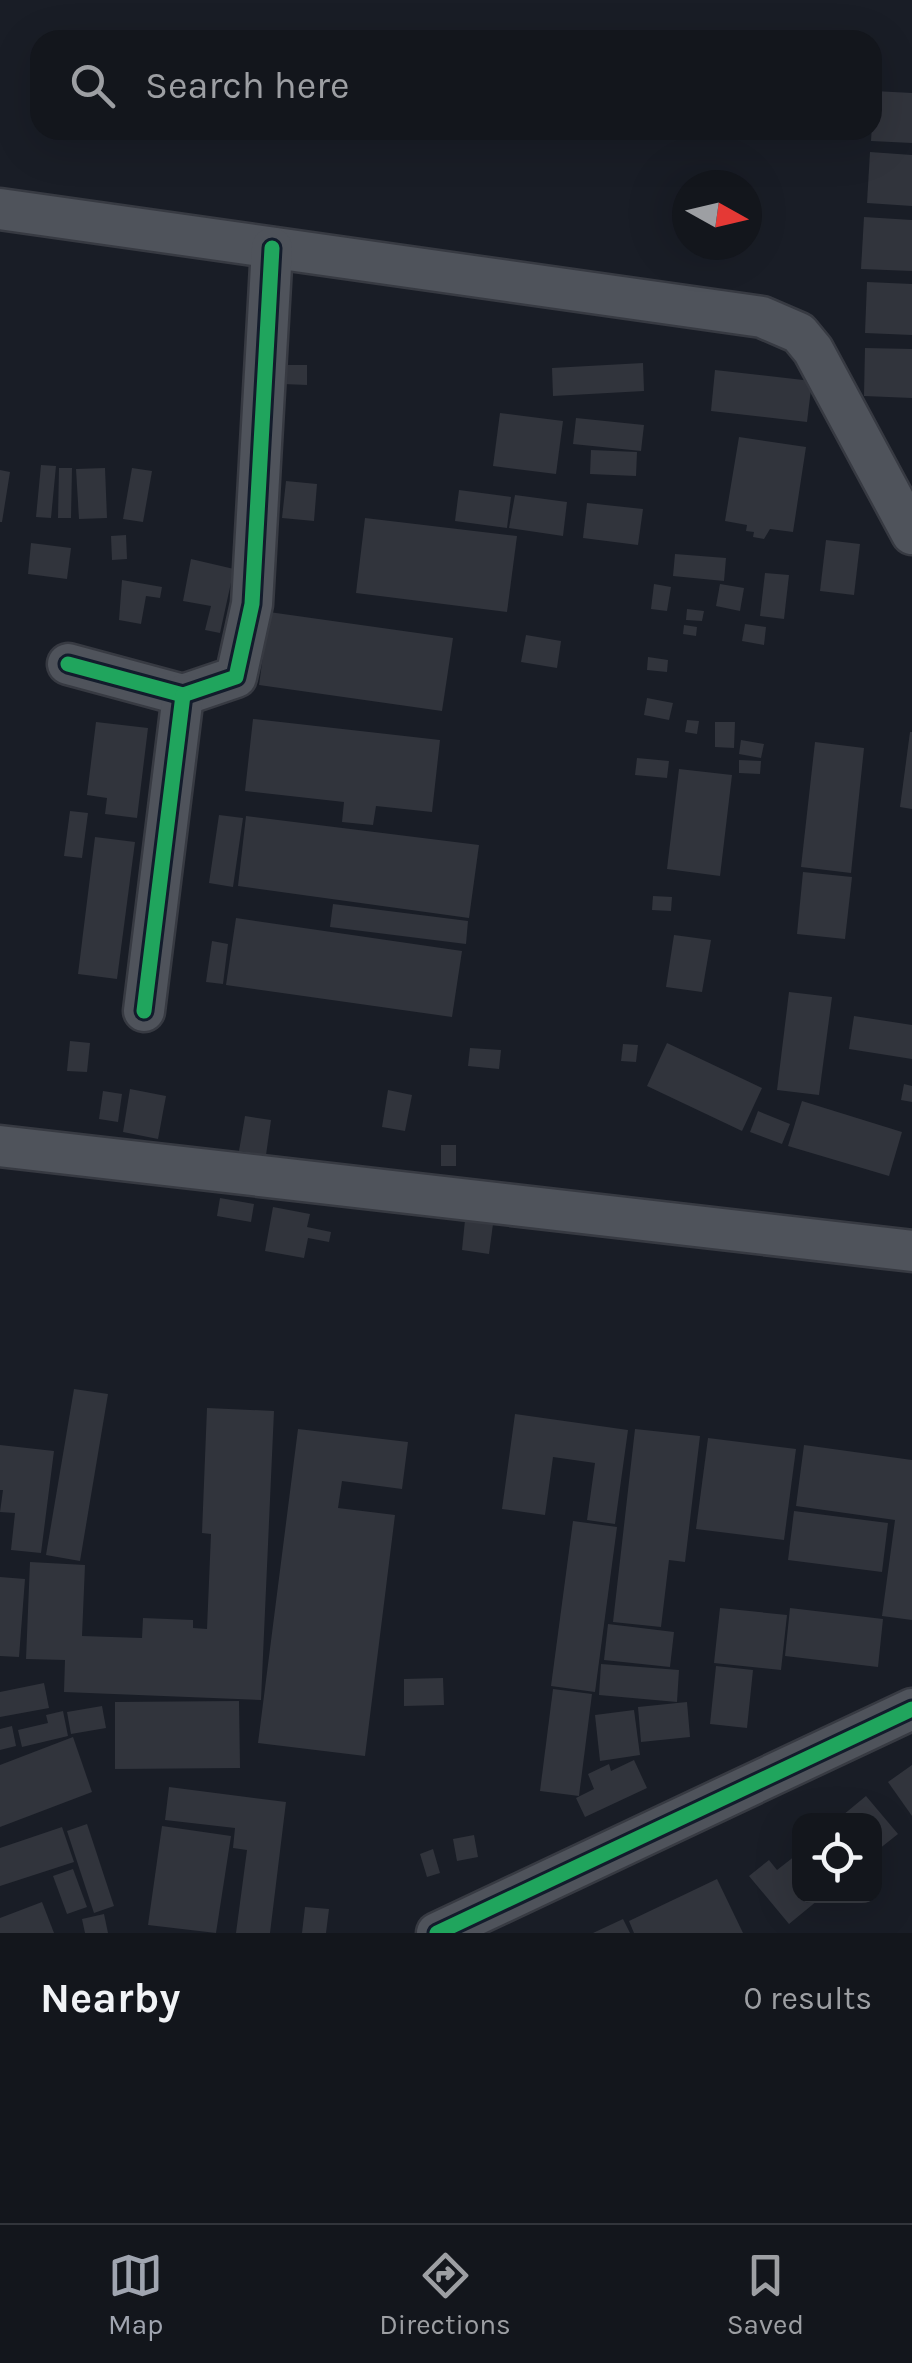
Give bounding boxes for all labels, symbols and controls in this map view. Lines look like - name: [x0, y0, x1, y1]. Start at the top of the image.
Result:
- search box: [30, 30, 882, 140]
- icon: search: [65, 58, 120, 113]
- text: Search here: [145, 63, 349, 108]
- north arrow: [672, 170, 762, 260]
- map controls: [792, 1813, 882, 1903]
- button: locate: [792, 1813, 882, 1903]
- text: Nearby: [40, 1973, 180, 2023]
- text: 0 results: [743, 1980, 872, 2017]
- tab: Map: [108, 2248, 163, 2341]
- tab: Directions: [379, 2248, 511, 2341]
- tab: Saved: [727, 2248, 804, 2341]

